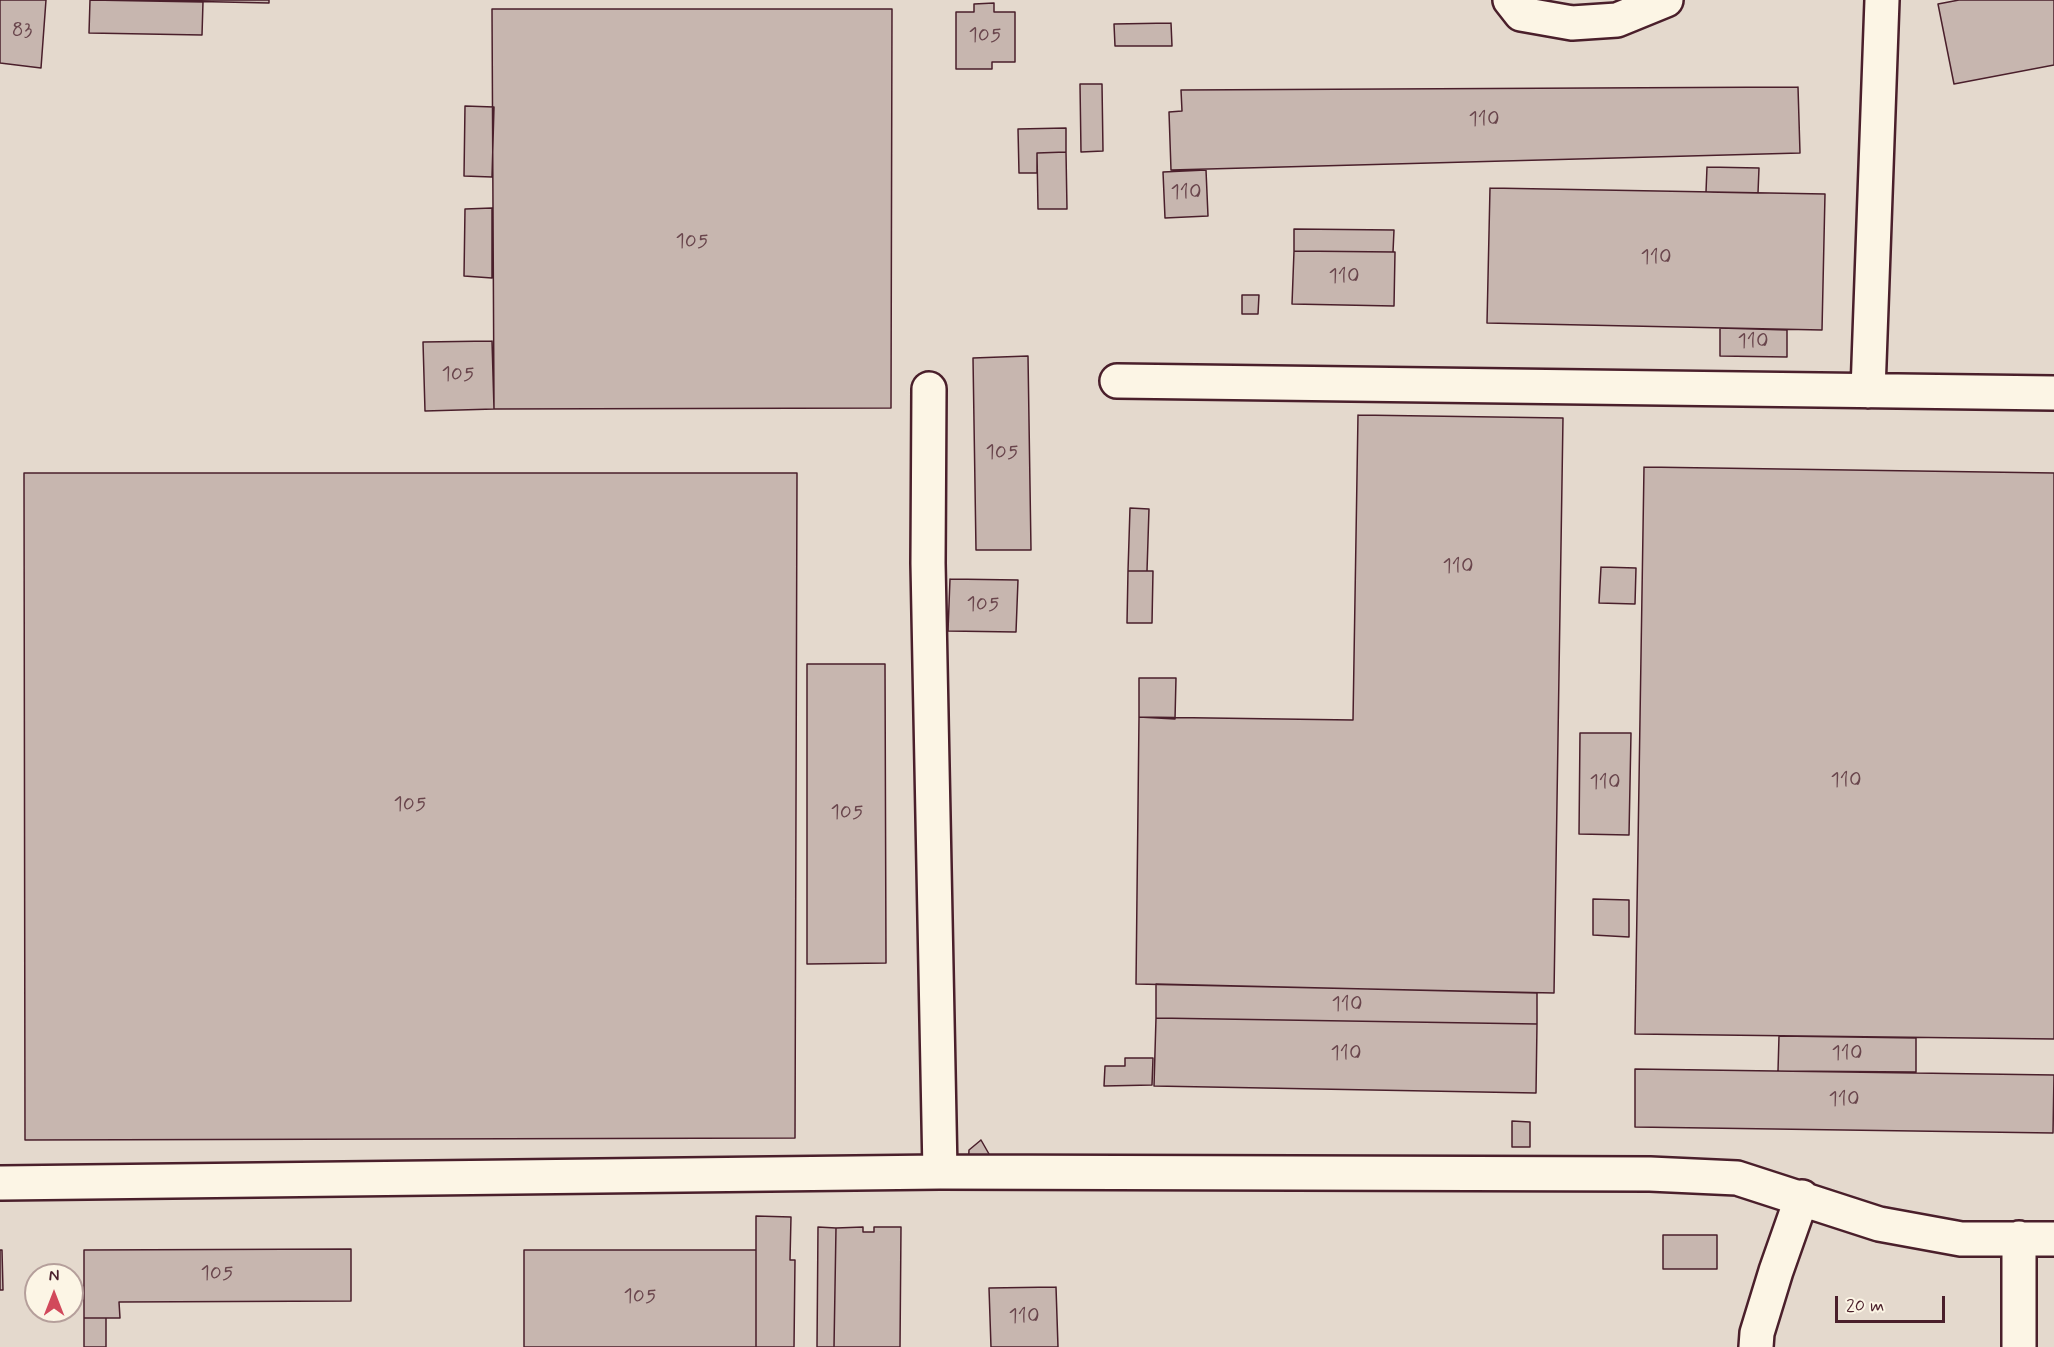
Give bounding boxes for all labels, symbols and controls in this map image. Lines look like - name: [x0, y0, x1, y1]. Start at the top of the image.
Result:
- house number: 83: [12, 19, 32, 45]
- house number: 105: [968, 24, 1002, 50]
- house number: 110: [1468, 108, 1500, 134]
- house number: 110: [1170, 181, 1202, 207]
- house number: 105: [675, 230, 709, 256]
- house number: 110: [1640, 246, 1672, 272]
- house number: 110: [1328, 265, 1360, 291]
- house number: 110: [1737, 330, 1769, 356]
- house number: 105: [441, 363, 475, 389]
- house number: 105: [985, 441, 1019, 467]
- house number: 110: [1442, 555, 1474, 581]
- house number: 105: [966, 593, 1000, 619]
- house number: 110: [1830, 769, 1862, 795]
- house number: 110: [1589, 771, 1621, 797]
- house number: 105: [393, 793, 427, 819]
- house number: 105: [830, 801, 864, 827]
- house number: 110: [1331, 993, 1363, 1019]
- house number: 110: [1330, 1042, 1362, 1068]
- house number: 110: [1831, 1042, 1863, 1068]
- house number: 110: [1828, 1088, 1860, 1114]
- house number: 105: [200, 1262, 234, 1288]
- north arrow: [24, 1263, 84, 1323]
- text: N: [49, 1266, 59, 1287]
- scale bar: [1838, 1284, 1948, 1322]
- house number: 105: [623, 1285, 657, 1311]
- text: 20 m: [1846, 1294, 1884, 1318]
- house number: 110: [1008, 1305, 1040, 1331]

